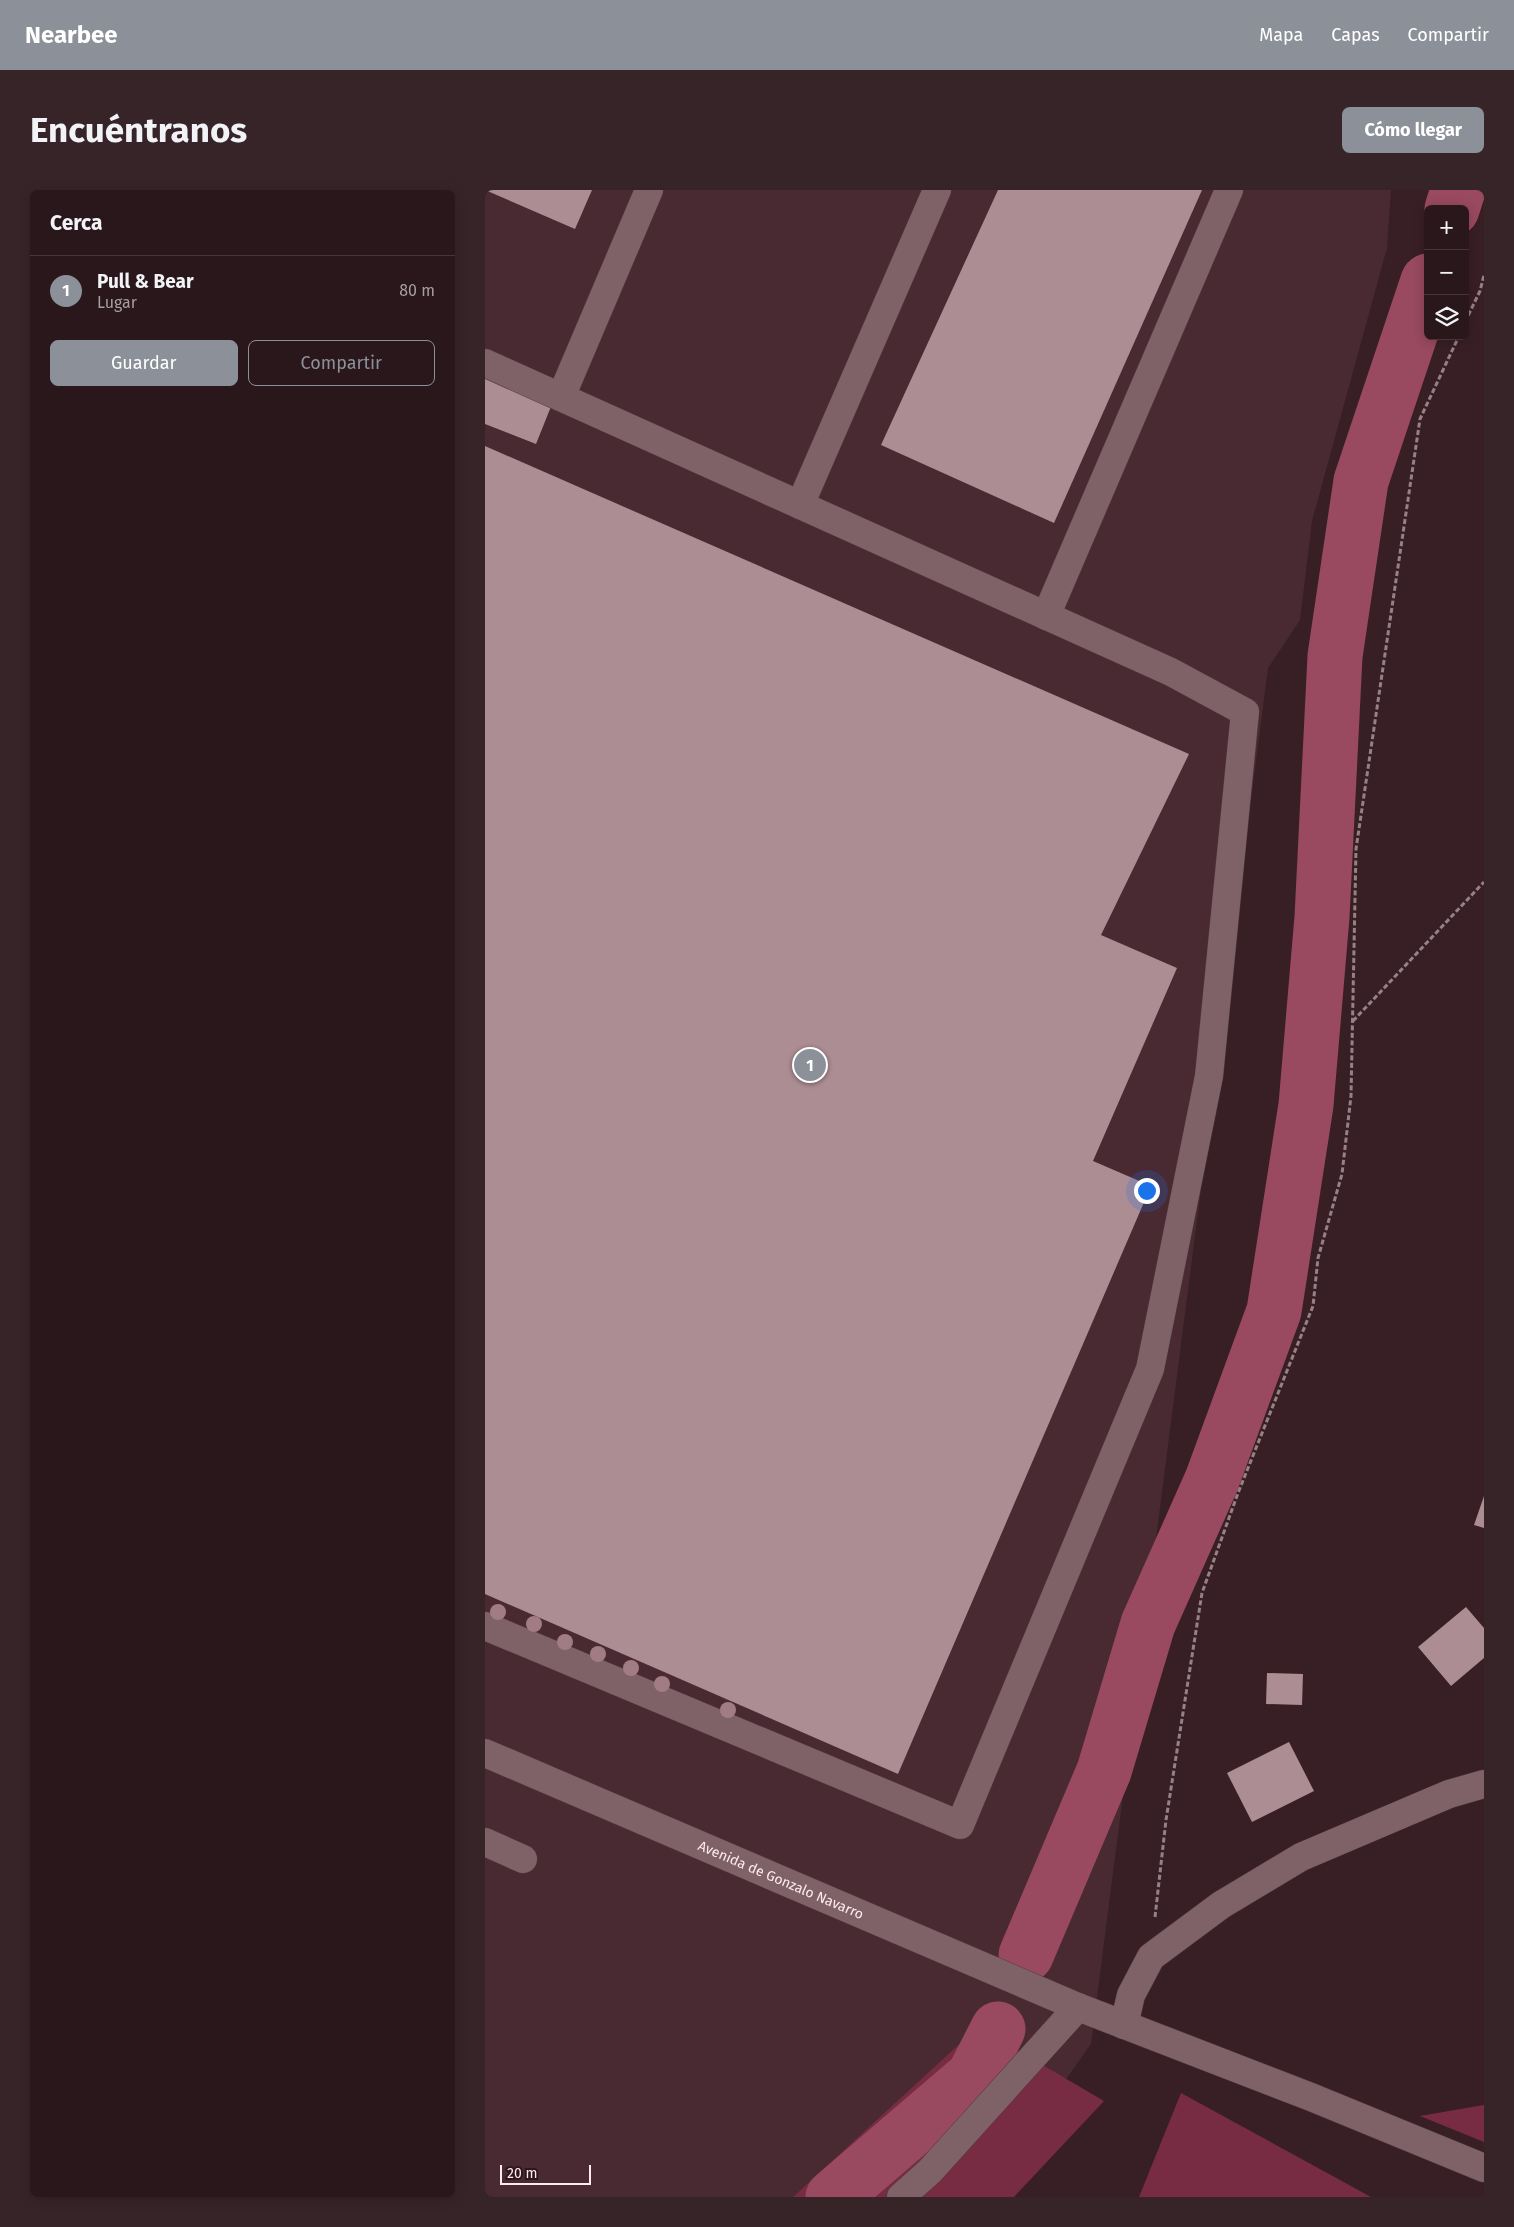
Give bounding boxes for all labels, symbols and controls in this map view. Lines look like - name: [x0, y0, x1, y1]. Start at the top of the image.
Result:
- text: Nearbee: [25, 21, 118, 49]
- text: Mapa: [1259, 24, 1303, 46]
- text: Capas: [1331, 24, 1380, 46]
- text: Compartir: [1408, 24, 1489, 46]
- button: Cómo llegar: [1342, 107, 1484, 153]
- text: Encuéntranos: [30, 109, 247, 151]
- map controls: [1424, 205, 1469, 340]
- button: +: [1424, 205, 1469, 250]
- text: Cerca: [50, 210, 102, 236]
- button: −: [1424, 250, 1469, 295]
- text: Pull & Bear: [97, 270, 194, 293]
- text: 1: [62, 281, 70, 300]
- text: 80 m: [399, 281, 435, 300]
- text: Lugar: [97, 293, 137, 312]
- button: layers: [1424, 295, 1469, 340]
- button: Guardar: [50, 340, 238, 386]
- button: Compartir: [248, 340, 435, 386]
- pin: 1: [794, 1046, 826, 1084]
- your location: [1134, 1178, 1160, 1204]
- street label: Avenida de Gonzalo Navarro: [696, 1837, 866, 1923]
- scale bar: [500, 2162, 591, 2185]
- text: 20 m: [507, 2165, 537, 2182]

